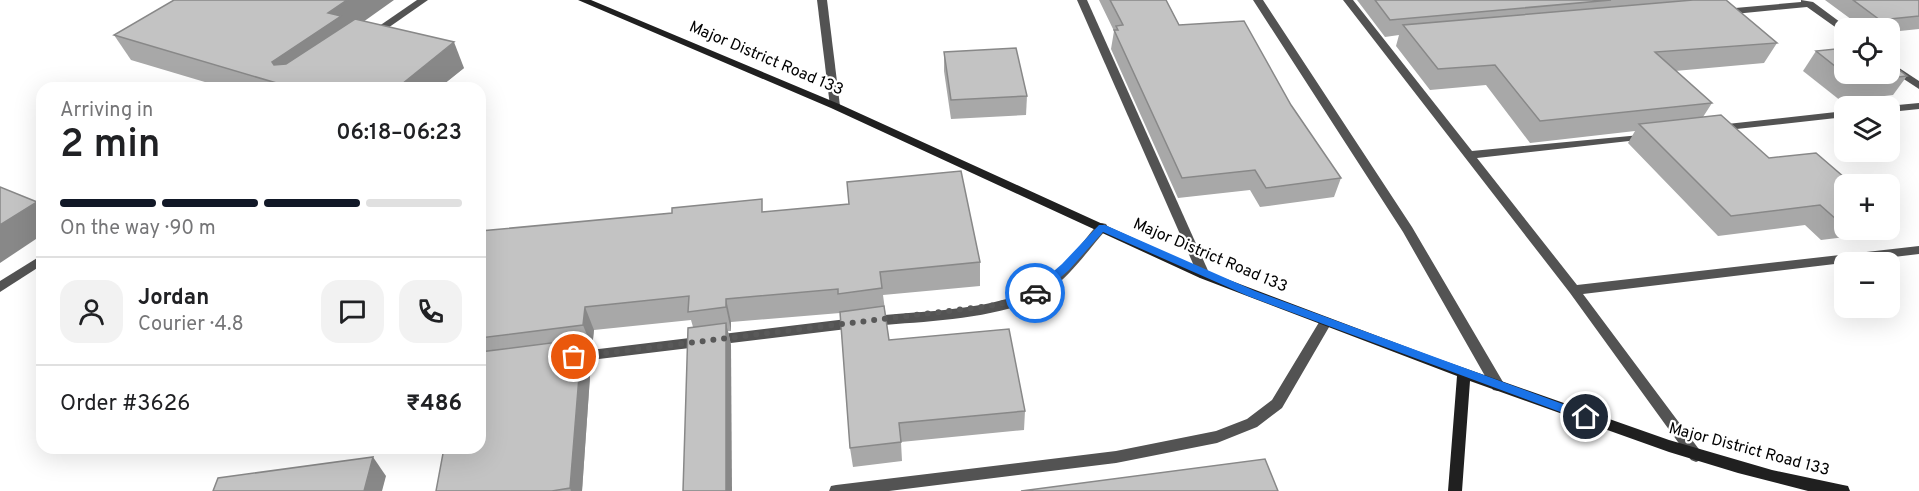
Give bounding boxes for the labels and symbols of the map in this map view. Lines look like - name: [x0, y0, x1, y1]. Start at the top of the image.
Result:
- street label: Major District Road 133: [686, 17, 846, 101]
- street label: Major District Road 133: [1130, 214, 1290, 298]
- courier: [1005, 263, 1065, 323]
- pin: [548, 331, 599, 382]
- pin: [1560, 391, 1611, 442]
- street label: Major District Road 133: [1666, 419, 1832, 481]

